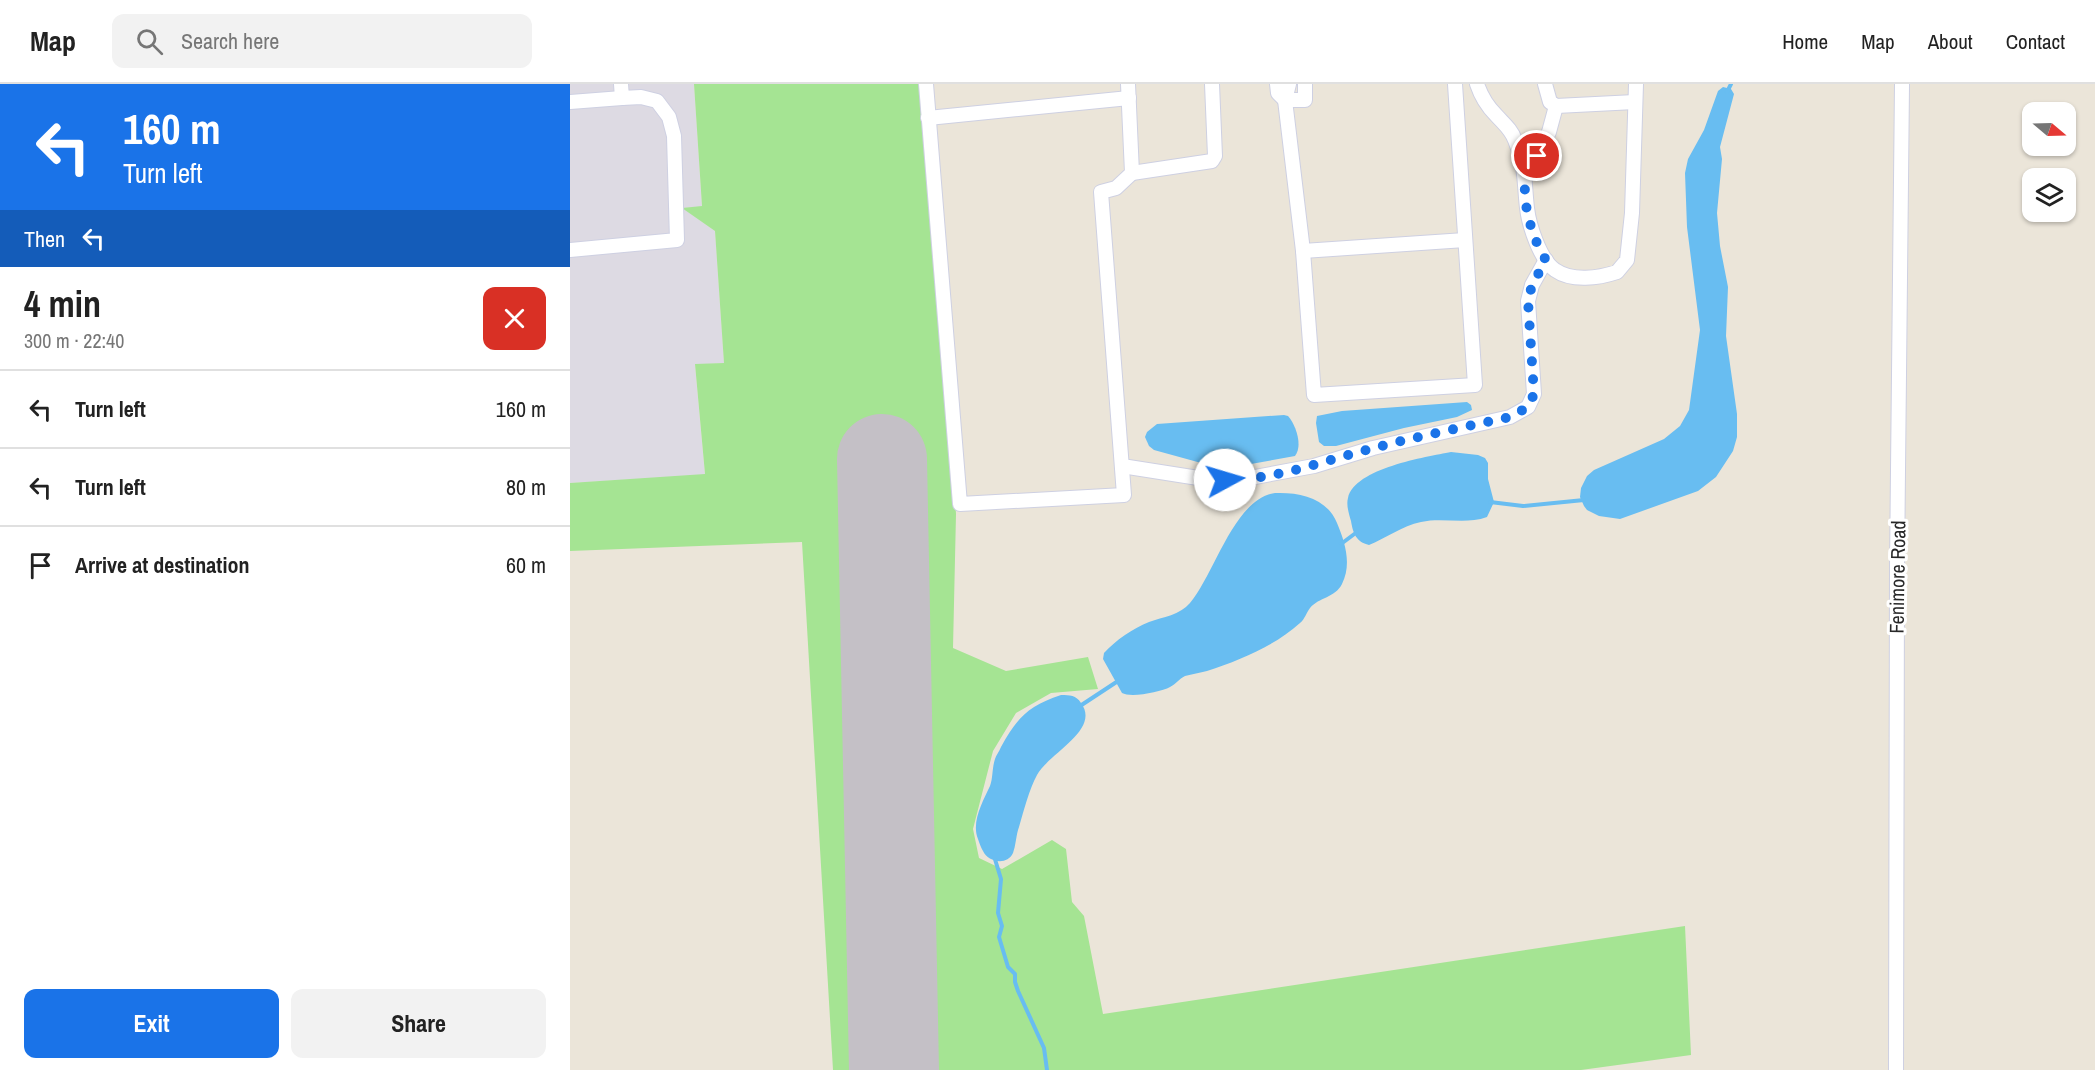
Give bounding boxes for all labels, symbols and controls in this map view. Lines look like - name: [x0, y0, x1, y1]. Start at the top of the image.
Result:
- search box: [112, 14, 532, 68]
- text: Map: [30, 22, 76, 60]
- icon: search: [133, 25, 166, 58]
- text: Search here: [181, 26, 279, 56]
- text: Home: [1782, 27, 1828, 56]
- text: Map: [1861, 27, 1895, 56]
- text: About: [1928, 27, 1973, 56]
- text: Contact: [2006, 27, 2065, 56]
- text: 160 m: [123, 101, 221, 157]
- north arrow: [2022, 102, 2076, 156]
- map controls: [2022, 102, 2076, 222]
- icon: left: [24, 108, 102, 186]
- pin: [1511, 130, 1562, 181]
- icon: arrive: [1520, 139, 1553, 172]
- text: Turn left: [123, 155, 202, 191]
- button: layers: [2022, 168, 2076, 222]
- icon: left: [77, 222, 110, 255]
- text: Then: [24, 224, 65, 254]
- text: 4 min: [24, 280, 101, 328]
- button: close: [483, 287, 546, 350]
- text: 300 m · 22:40: [24, 327, 124, 354]
- icon: left: [24, 393, 57, 426]
- text: Turn left: [75, 394, 146, 424]
- text: 160 m: [496, 394, 546, 424]
- position arrow: [1193, 448, 1257, 512]
- icon: left: [24, 471, 57, 504]
- text: Turn left: [75, 472, 146, 502]
- text: 80 m: [506, 472, 546, 502]
- street label: Fenimore Road: [1883, 520, 1911, 634]
- icon: arrive: [24, 549, 57, 582]
- text: Arrive at destination: [75, 550, 249, 580]
- text: 60 m: [506, 550, 546, 580]
- button: Exit: [24, 989, 279, 1058]
- button: Share: [291, 989, 546, 1058]

